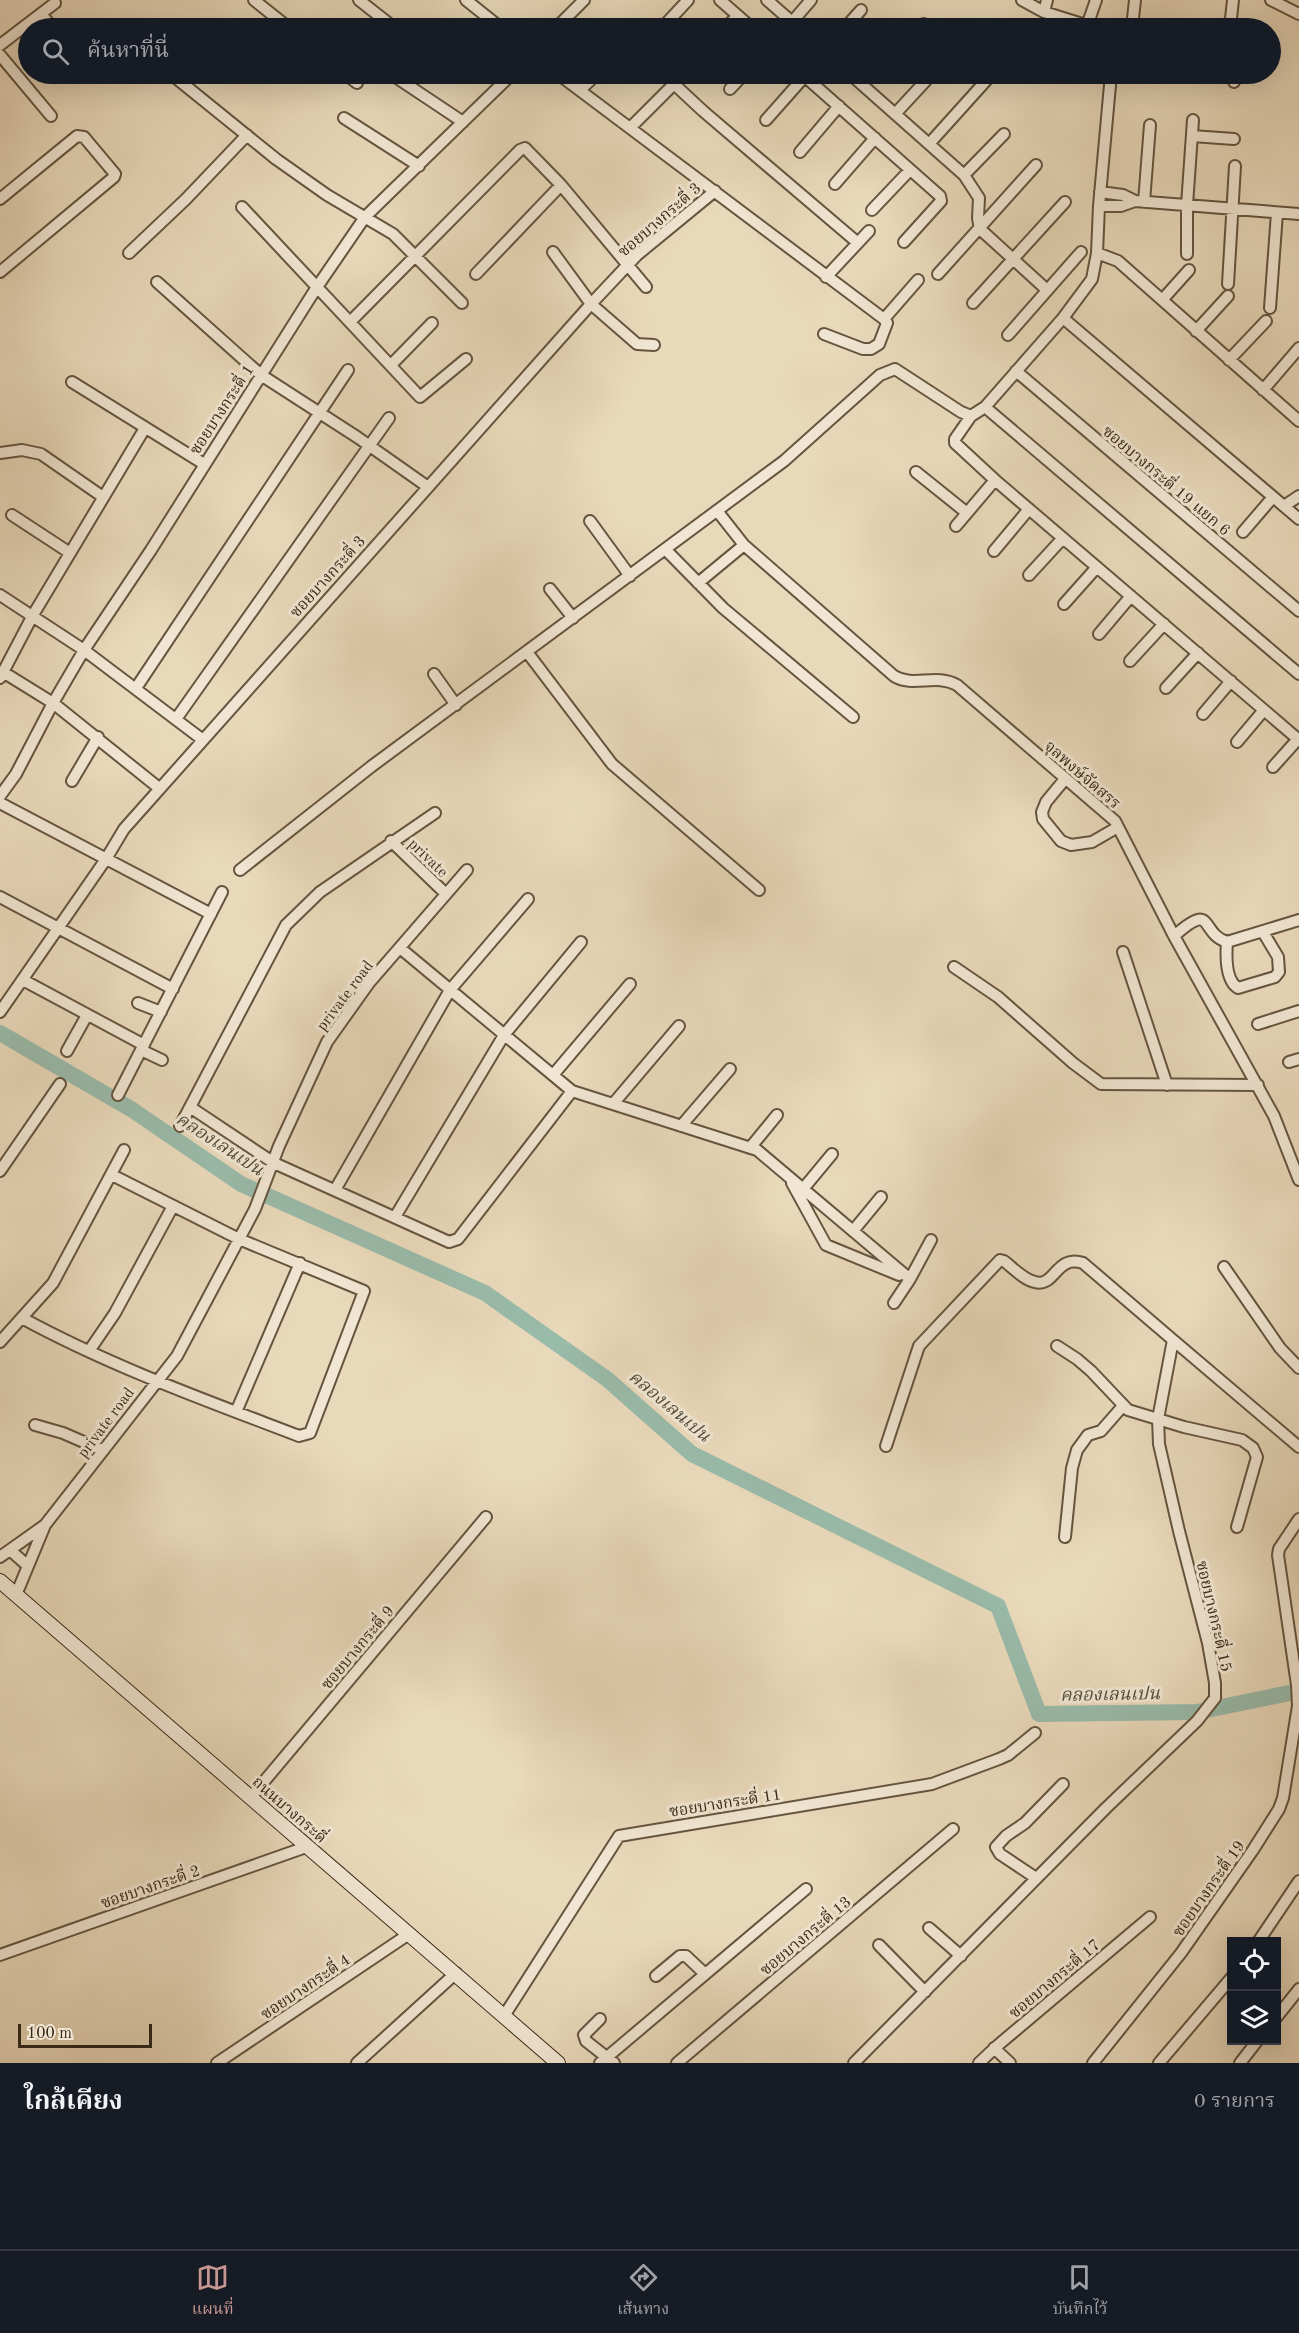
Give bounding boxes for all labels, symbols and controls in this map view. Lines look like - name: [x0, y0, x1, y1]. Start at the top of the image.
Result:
- search box: [18, 18, 1281, 84]
- icon: search: [39, 35, 72, 68]
- text: ค้นหาที่นี่: [87, 40, 169, 62]
- street label: ซอยบางกระดี่ 3: [613, 177, 705, 261]
- street label: ซอยบางกระดี่ 1: [184, 359, 258, 458]
- street label: ซอยบางกระดี่ 19 แยก 6: [1099, 420, 1236, 539]
- street label: ซอยบางกระดี่ 3: [284, 530, 369, 621]
- street label: จุลพงษ์จัดสรร: [1039, 736, 1125, 814]
- street label: private: [405, 836, 450, 881]
- street label: private road: [314, 958, 377, 1034]
- water label: คลองเลนเปน: [173, 1110, 266, 1180]
- water label: คลองเลนเปน: [625, 1368, 714, 1446]
- street label: private road: [75, 1385, 138, 1461]
- street label: ซอยบางกระดี่ 15: [1193, 1558, 1238, 1673]
- street label: ซอยบางกระดี่ 9: [315, 1600, 398, 1693]
- water label: คลองเลนเปน: [1060, 1685, 1160, 1705]
- street label: ถนนบางกระดี่: [249, 1770, 332, 1847]
- street label: ซอยบางกระดี่ 11: [667, 1782, 782, 1821]
- street label: ซอยบางกระดี่ 19: [1167, 1835, 1249, 1940]
- street label: ซอยบางกระดี่ 2: [97, 1859, 202, 1912]
- street label: ซอยบางกระดี่ 13: [755, 1890, 855, 1979]
- street label: ซอยบางกระดี่ 17: [1004, 1933, 1104, 2022]
- map controls: [1227, 1937, 1281, 2045]
- button: locate: [1227, 1937, 1281, 1991]
- street label: ซอยบางกระดี่ 4: [256, 1948, 354, 2023]
- button: layers: [1227, 1991, 1281, 2045]
- scale bar: [18, 2021, 152, 2048]
- text: 100 m: [27, 2026, 72, 2042]
- text: ใกล้เคียง: [24, 2089, 123, 2115]
- text: 0 รายการ: [1194, 2092, 1275, 2112]
- tab: แผนที่: [192, 2261, 234, 2323]
- tab: เส้นทาง: [617, 2261, 669, 2323]
- tab: บันทึกไว้: [1053, 2261, 1107, 2323]

